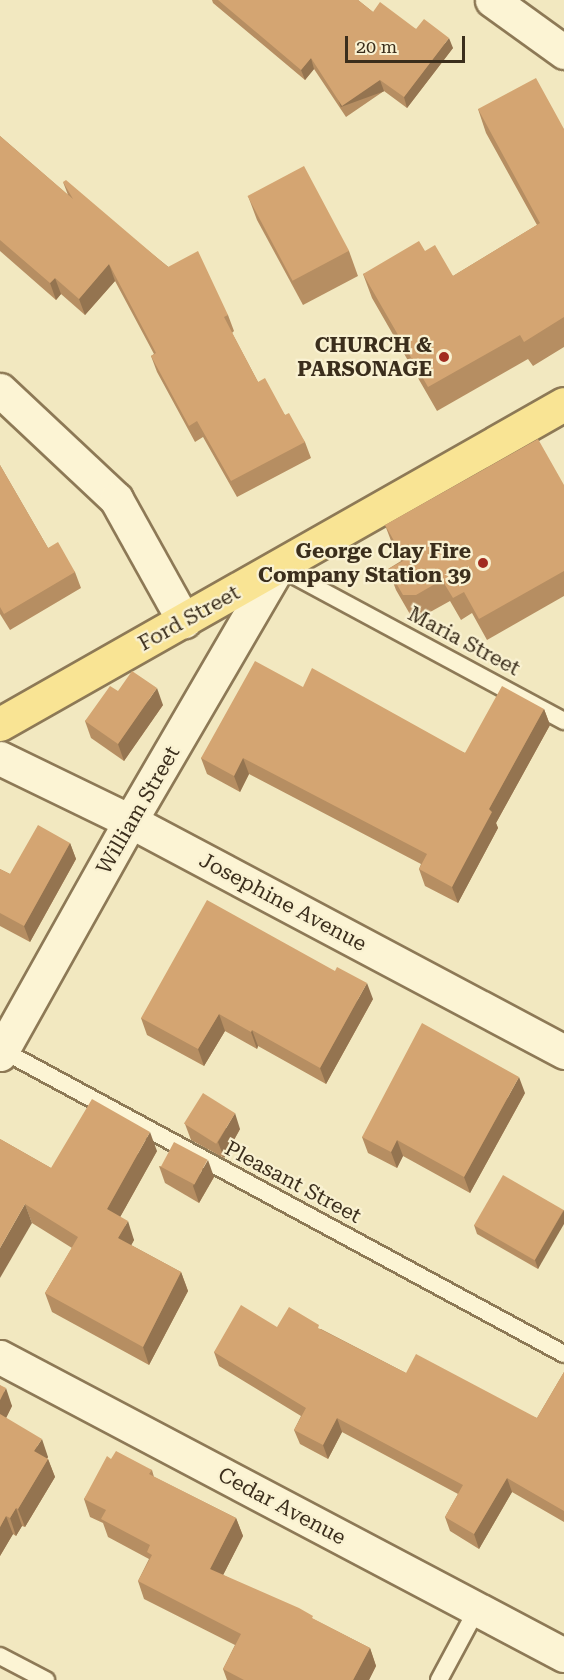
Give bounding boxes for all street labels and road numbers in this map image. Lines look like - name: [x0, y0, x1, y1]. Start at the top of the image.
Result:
- street label: Ford Street: [134, 580, 244, 656]
- street label: Maria Street: [404, 601, 524, 681]
- street label: William Street: [91, 741, 185, 879]
- street label: Josephine Avenue: [195, 847, 371, 957]
- street label: Pleasant Street: [221, 1135, 365, 1229]
- street label: Cedar Avenue: [214, 1462, 350, 1550]

